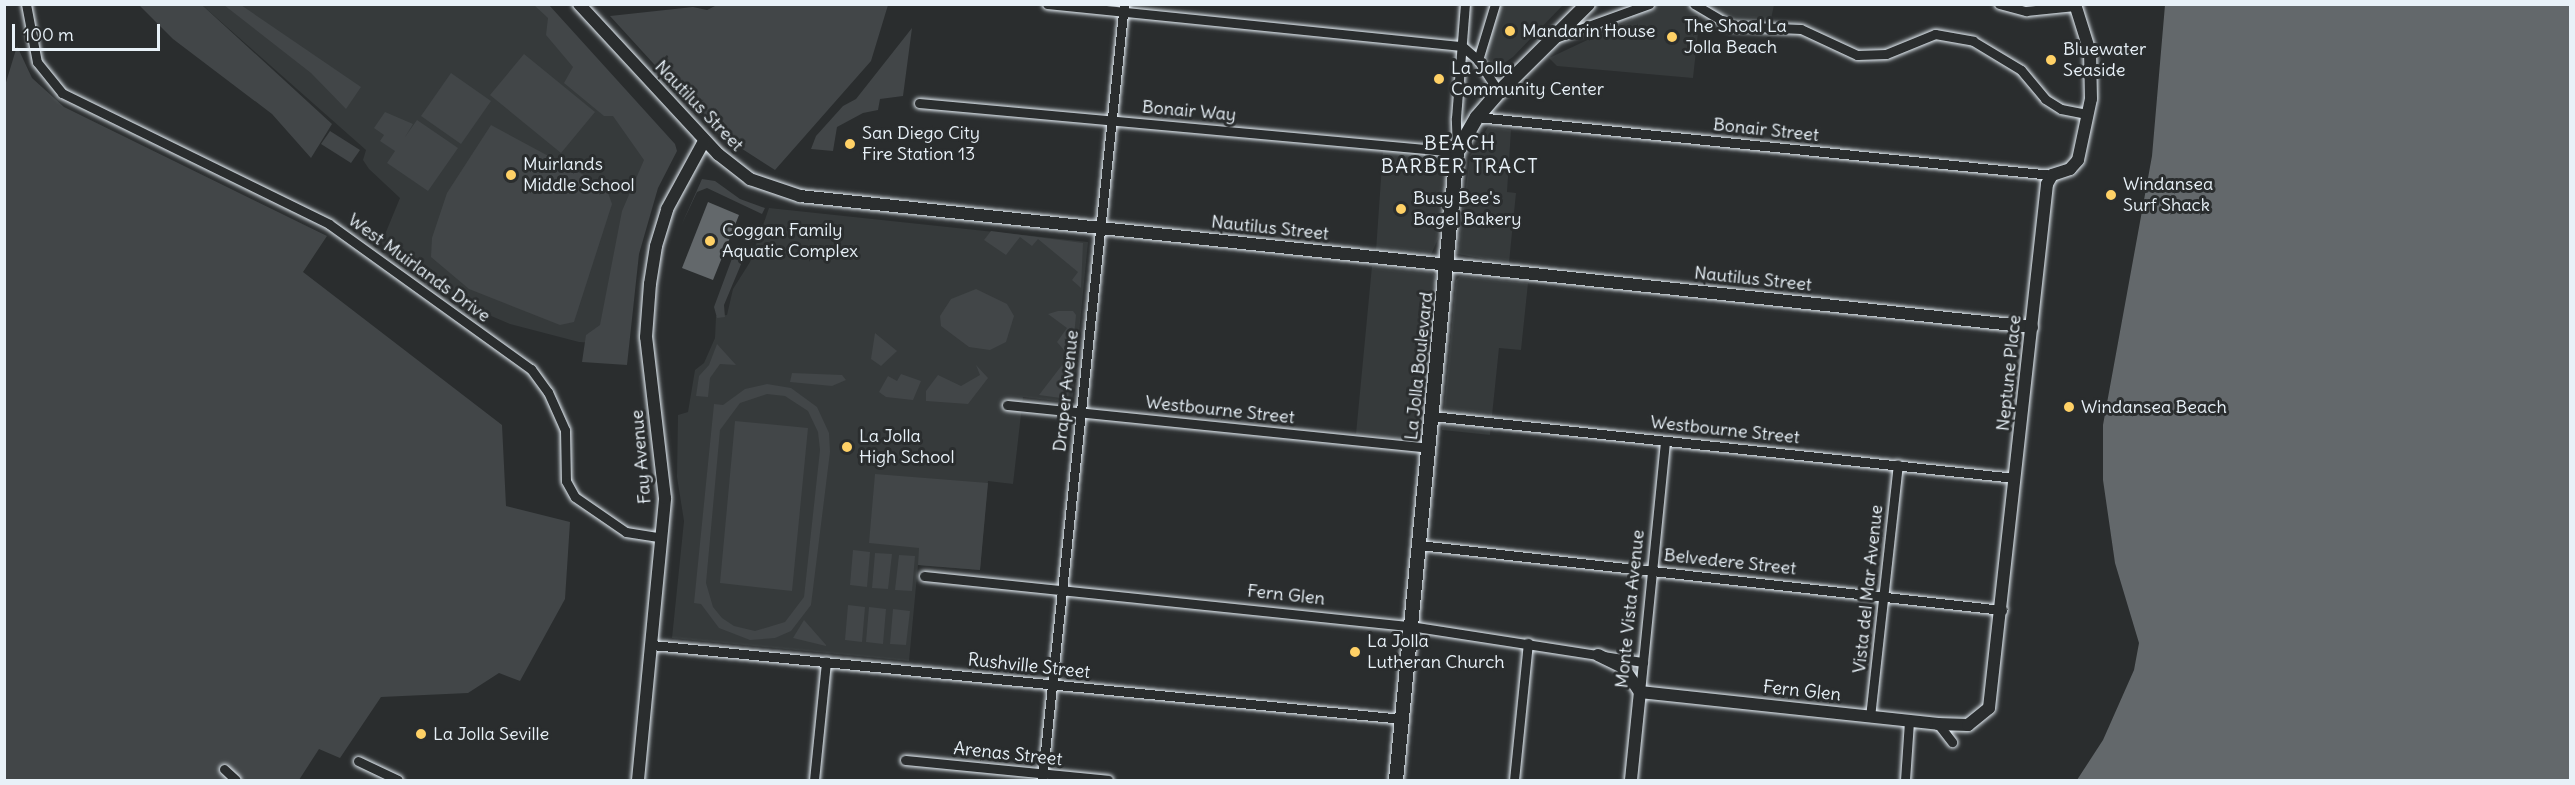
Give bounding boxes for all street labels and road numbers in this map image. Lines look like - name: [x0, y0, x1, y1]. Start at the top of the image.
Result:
- street label: Nautilus Street: [650, 56, 748, 156]
- street label: Bonair Way: [1141, 96, 1237, 126]
- street label: Bonair Street: [1712, 114, 1820, 146]
- street label: West Muirlands Drive: [344, 209, 494, 327]
- street label: Nautilus Street: [1210, 211, 1330, 245]
- street label: Nautilus Street: [1693, 262, 1813, 296]
- street label: La Jolla Boulevard: [1400, 291, 1438, 441]
- street label: Neptune Place: [1992, 314, 2026, 432]
- street label: Draper Avenue: [1049, 329, 1083, 453]
- street label: Westbourne Street: [1144, 391, 1296, 429]
- street label: Fay Avenue: [626, 409, 656, 505]
- street label: Westbourne Street: [1649, 411, 1801, 449]
- street label: Vista del Mar Avenue: [1848, 504, 1888, 674]
- street label: Monte Vista Avenue: [1611, 529, 1649, 689]
- street label: Belvedere Street: [1663, 544, 1797, 580]
- street label: Fern Glen: [1246, 580, 1326, 610]
- street label: Rushville Street: [967, 649, 1091, 683]
- street label: Fern Glen: [1762, 676, 1842, 706]
- street label: Arenas Street: [953, 738, 1063, 770]

